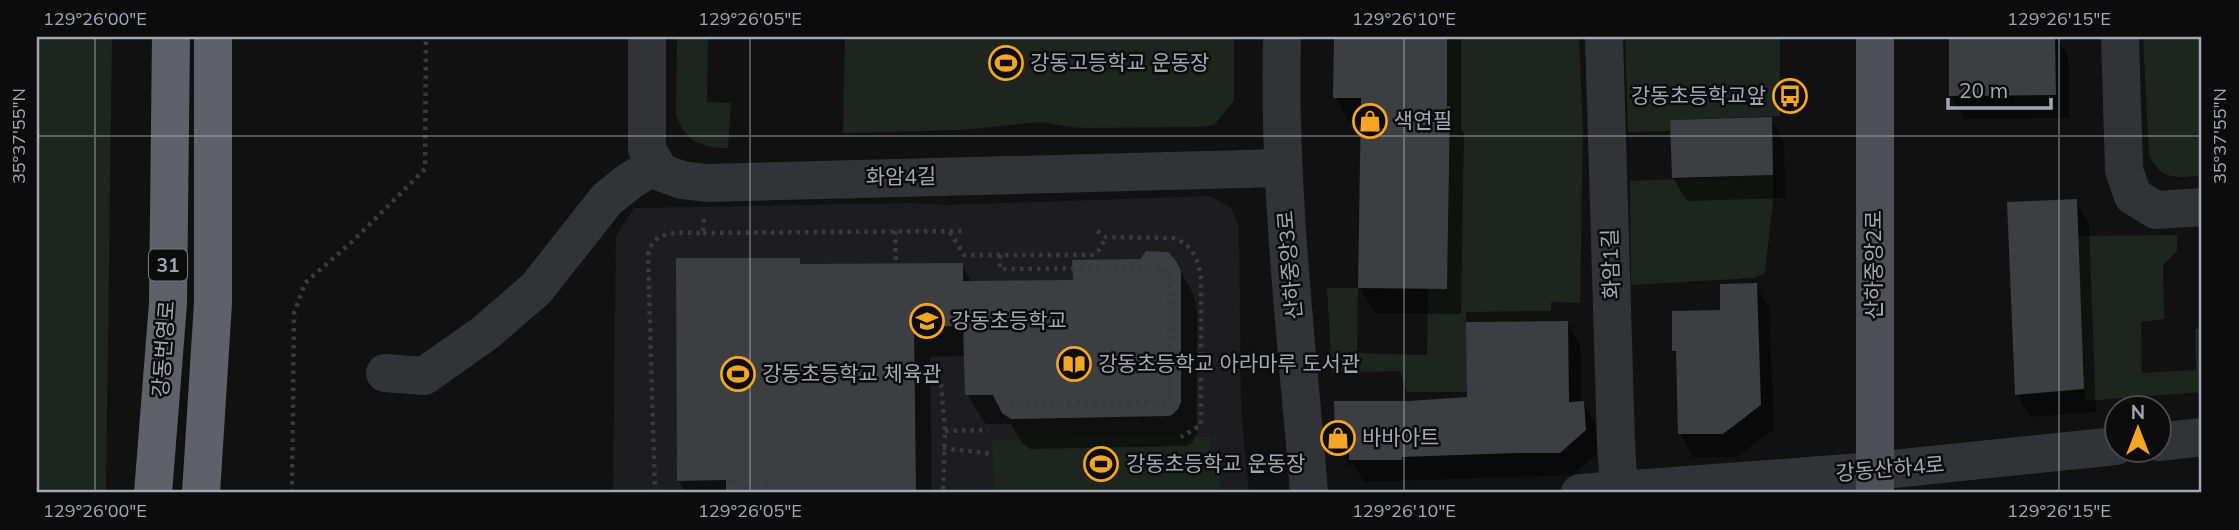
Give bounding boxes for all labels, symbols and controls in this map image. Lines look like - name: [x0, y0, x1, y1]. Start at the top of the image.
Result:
- text: 129°26'00"E: [43, 7, 147, 30]
- text: 129°26'05"E: [698, 7, 802, 30]
- text: 129°26'10"E: [1352, 7, 1456, 30]
- text: 129°26'15"E: [2007, 7, 2111, 30]
- sports icon: 강동고등학교 운동장: [987, 44, 1025, 82]
- place label: 강동고등학교 운동장: [1030, 49, 1209, 75]
- scale bar: [1948, 66, 2052, 110]
- bus stop icon: 강동초등학교앞: [1771, 77, 1809, 115]
- text: 20 m: [1959, 77, 2008, 103]
- place label: 강동초등학교앞: [1631, 82, 1766, 108]
- text: 35°37'55"N: [7, 88, 30, 184]
- text: 35°37'55"N: [2208, 88, 2231, 184]
- shop icon: 색연필: [1351, 102, 1389, 140]
- place label: 색연필: [1394, 107, 1452, 133]
- street label: 화암4길: [865, 162, 936, 190]
- street label: 산하중앙3로: [1271, 210, 1307, 321]
- street label: 산하중앙2로: [1860, 210, 1886, 320]
- street label: 화암1길: [1596, 228, 1624, 300]
- road number: 31: [149, 249, 187, 280]
- street label: 강동번영로: [147, 300, 179, 398]
- school or university icon: 강동초등학교: [908, 302, 946, 340]
- place label: 강동초등학교: [951, 307, 1067, 333]
- library icon: 강동초등학교 아라마루 도서관: [1055, 345, 1093, 383]
- place label: 강동초등학교 아라마루 도서관: [1098, 350, 1360, 376]
- sports icon: 강동초등학교 체육관: [719, 355, 757, 393]
- place label: 강동초등학교 체육관: [762, 360, 941, 386]
- north arrow: [2102, 393, 2172, 463]
- text: N: [2131, 400, 2145, 424]
- shop icon: 바바아트: [1319, 419, 1357, 457]
- place label: 바바아트: [1362, 424, 1439, 450]
- sports icon: 강동초등학교 운동장: [1082, 445, 1120, 483]
- place label: 강동초등학교 운동장: [1126, 450, 1305, 476]
- street label: 강동산하4로: [1834, 450, 1945, 486]
- text: 129°26'00"E: [43, 499, 147, 522]
- text: 129°26'05"E: [698, 499, 802, 522]
- text: 129°26'10"E: [1352, 499, 1456, 522]
- text: 129°26'15"E: [2007, 499, 2111, 522]

